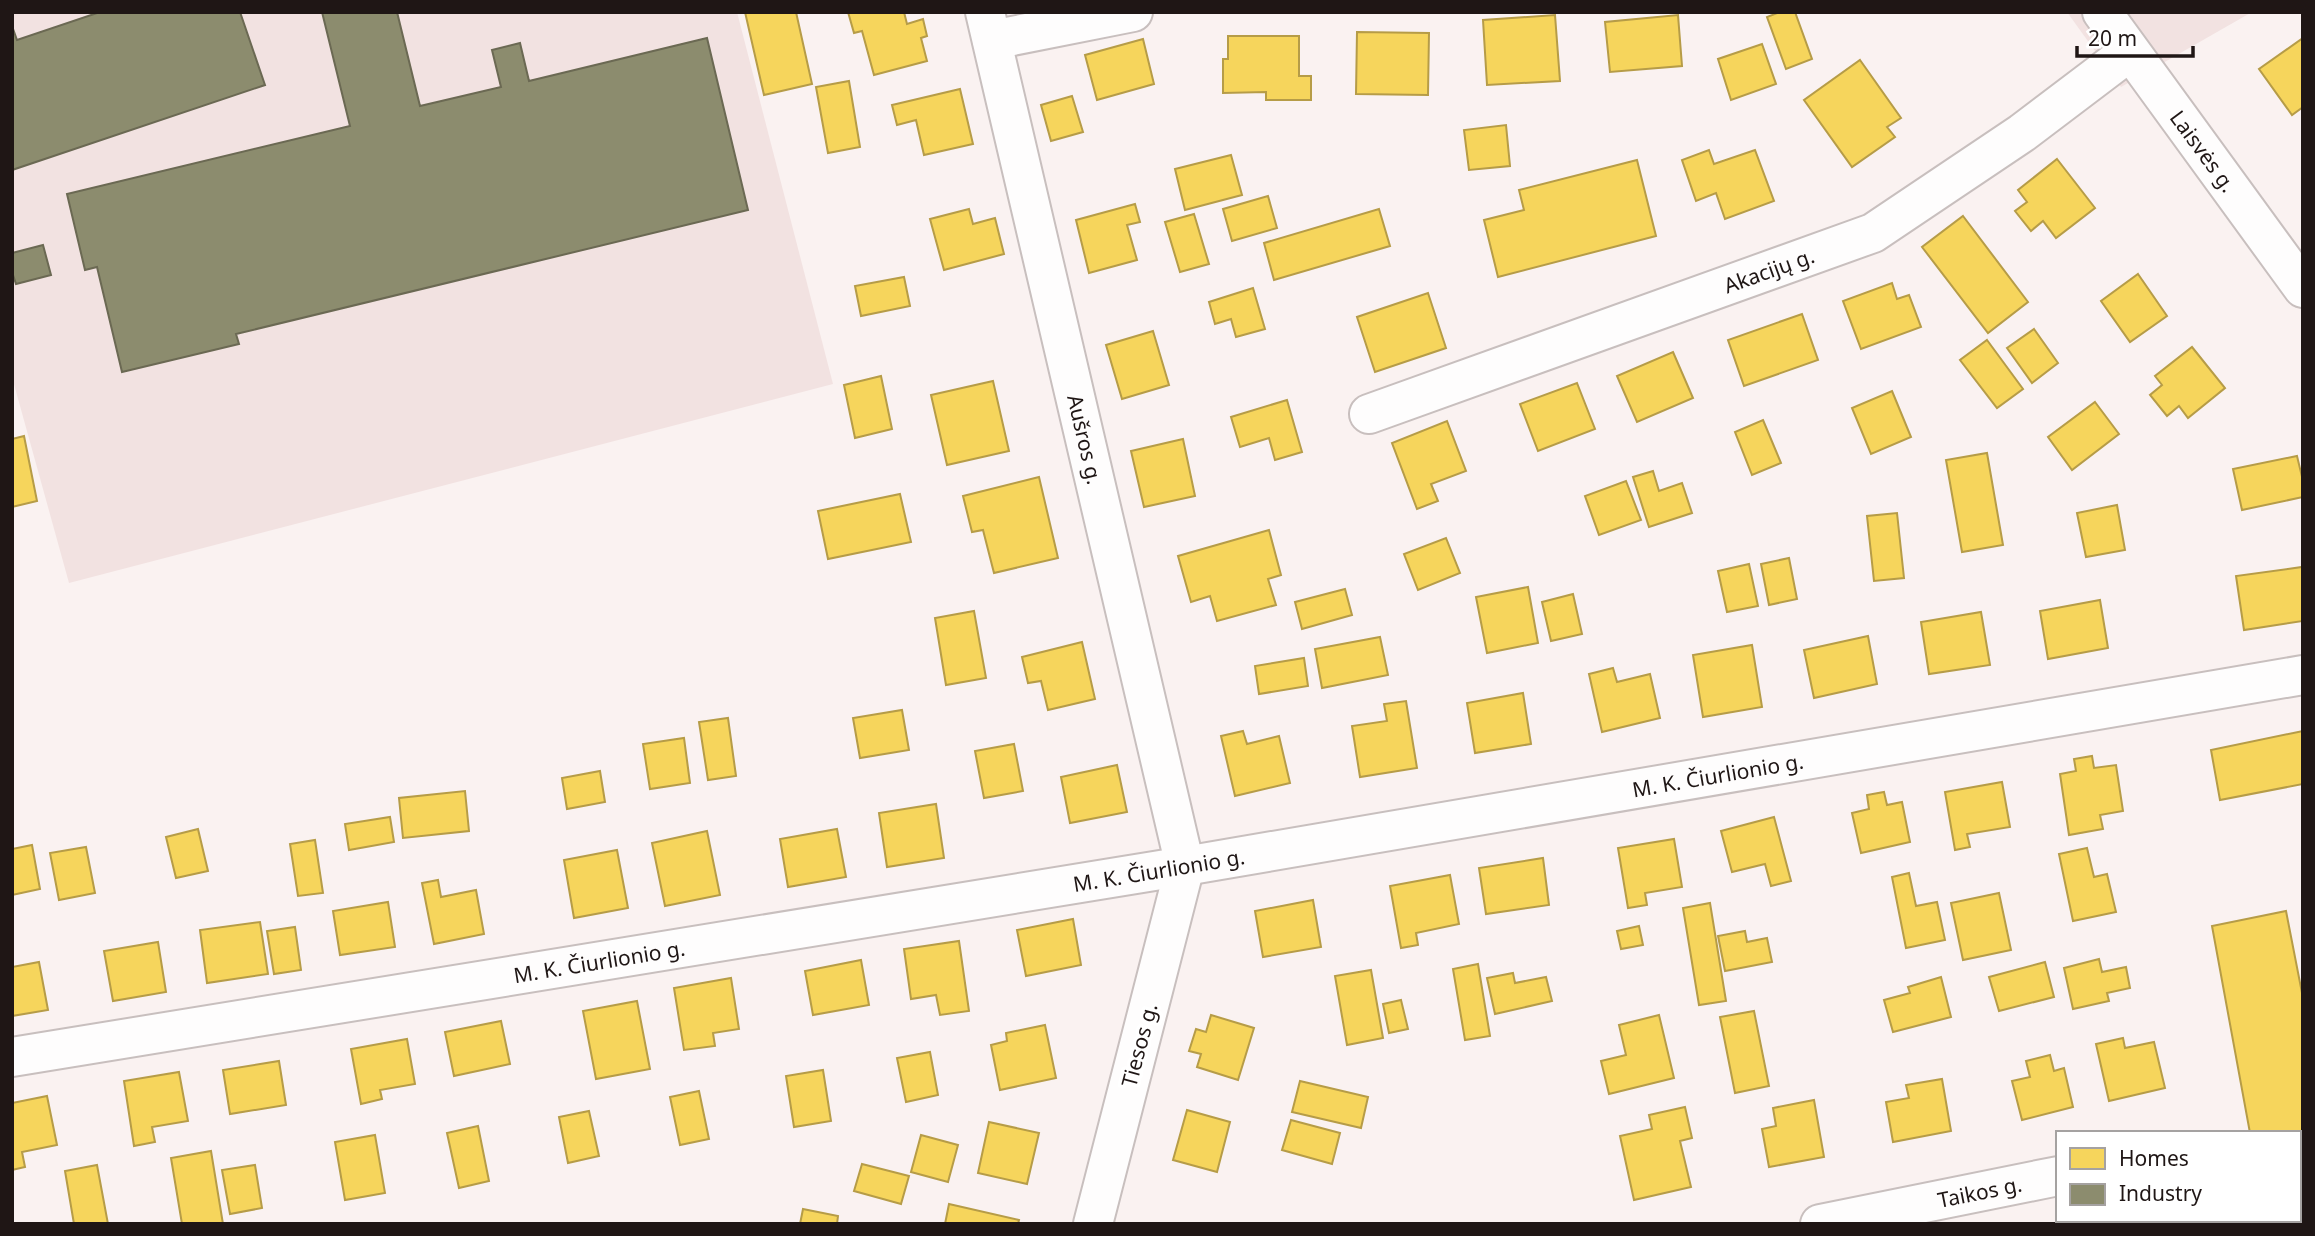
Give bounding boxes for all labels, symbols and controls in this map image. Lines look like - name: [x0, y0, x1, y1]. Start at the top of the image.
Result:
- scale bar: [2077, 14, 2192, 58]
- text: 20 m: [2088, 24, 2137, 52]
- street label: Laisvės g.: [2164, 104, 2243, 198]
- street label: Akacijų g.: [1720, 241, 1818, 299]
- street label: Aušros g.: [1061, 392, 1109, 487]
- street label: M. K. Čiurlionio g.: [1630, 747, 1806, 803]
- street label: M. K. Čiurlionio g.: [1071, 842, 1247, 898]
- street label: M. K. Čiurlionio g.: [511, 934, 687, 989]
- street label: Tiesos g.: [1114, 1000, 1164, 1090]
- legend: [2056, 1131, 2301, 1222]
- text: Homes: [2119, 1144, 2189, 1172]
- street label: Taikos g.: [1935, 1170, 2024, 1214]
- text: Industry: [2119, 1179, 2202, 1207]

